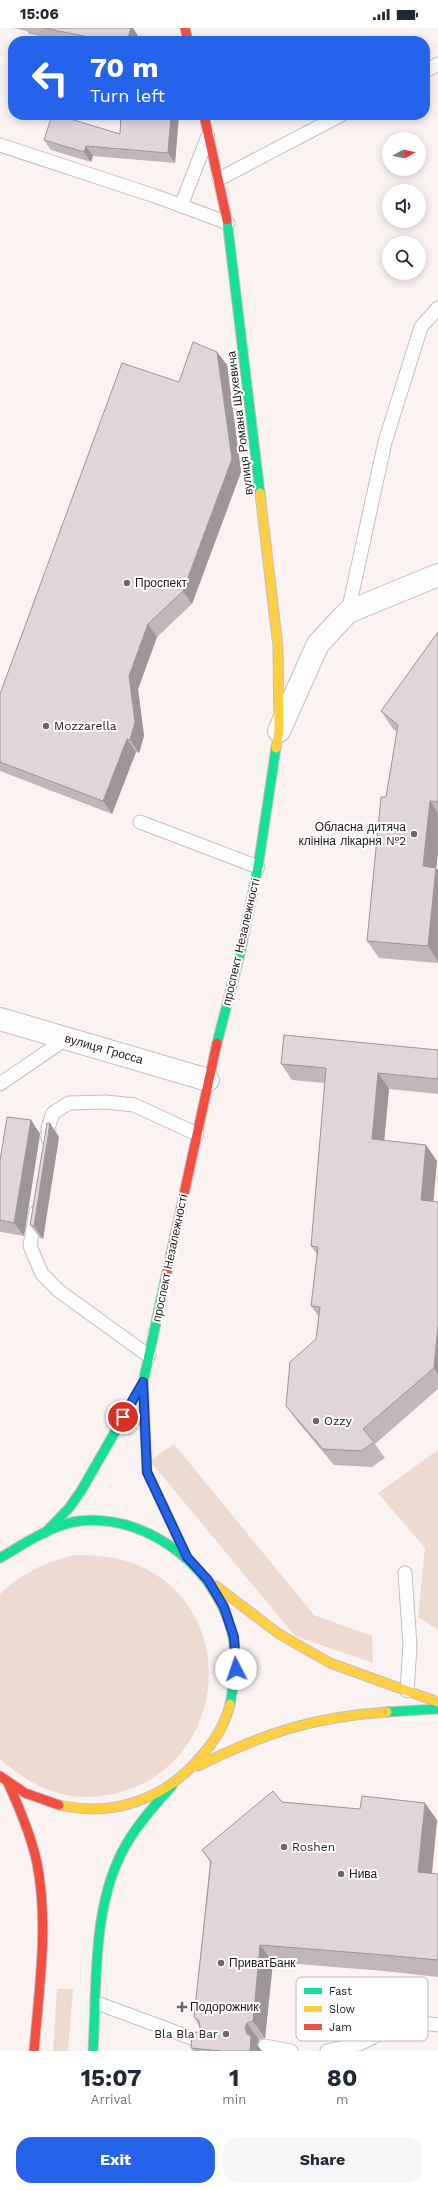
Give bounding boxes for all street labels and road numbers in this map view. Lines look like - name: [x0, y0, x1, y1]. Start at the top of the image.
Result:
- street label: вулиця Романа Шухевича: [224, 350, 256, 496]
- street label: проспект Незалежності: [220, 877, 262, 1007]
- street label: вулиця Гросса: [63, 1031, 145, 1067]
- street label: проспект Незалежності: [150, 1193, 190, 1323]

